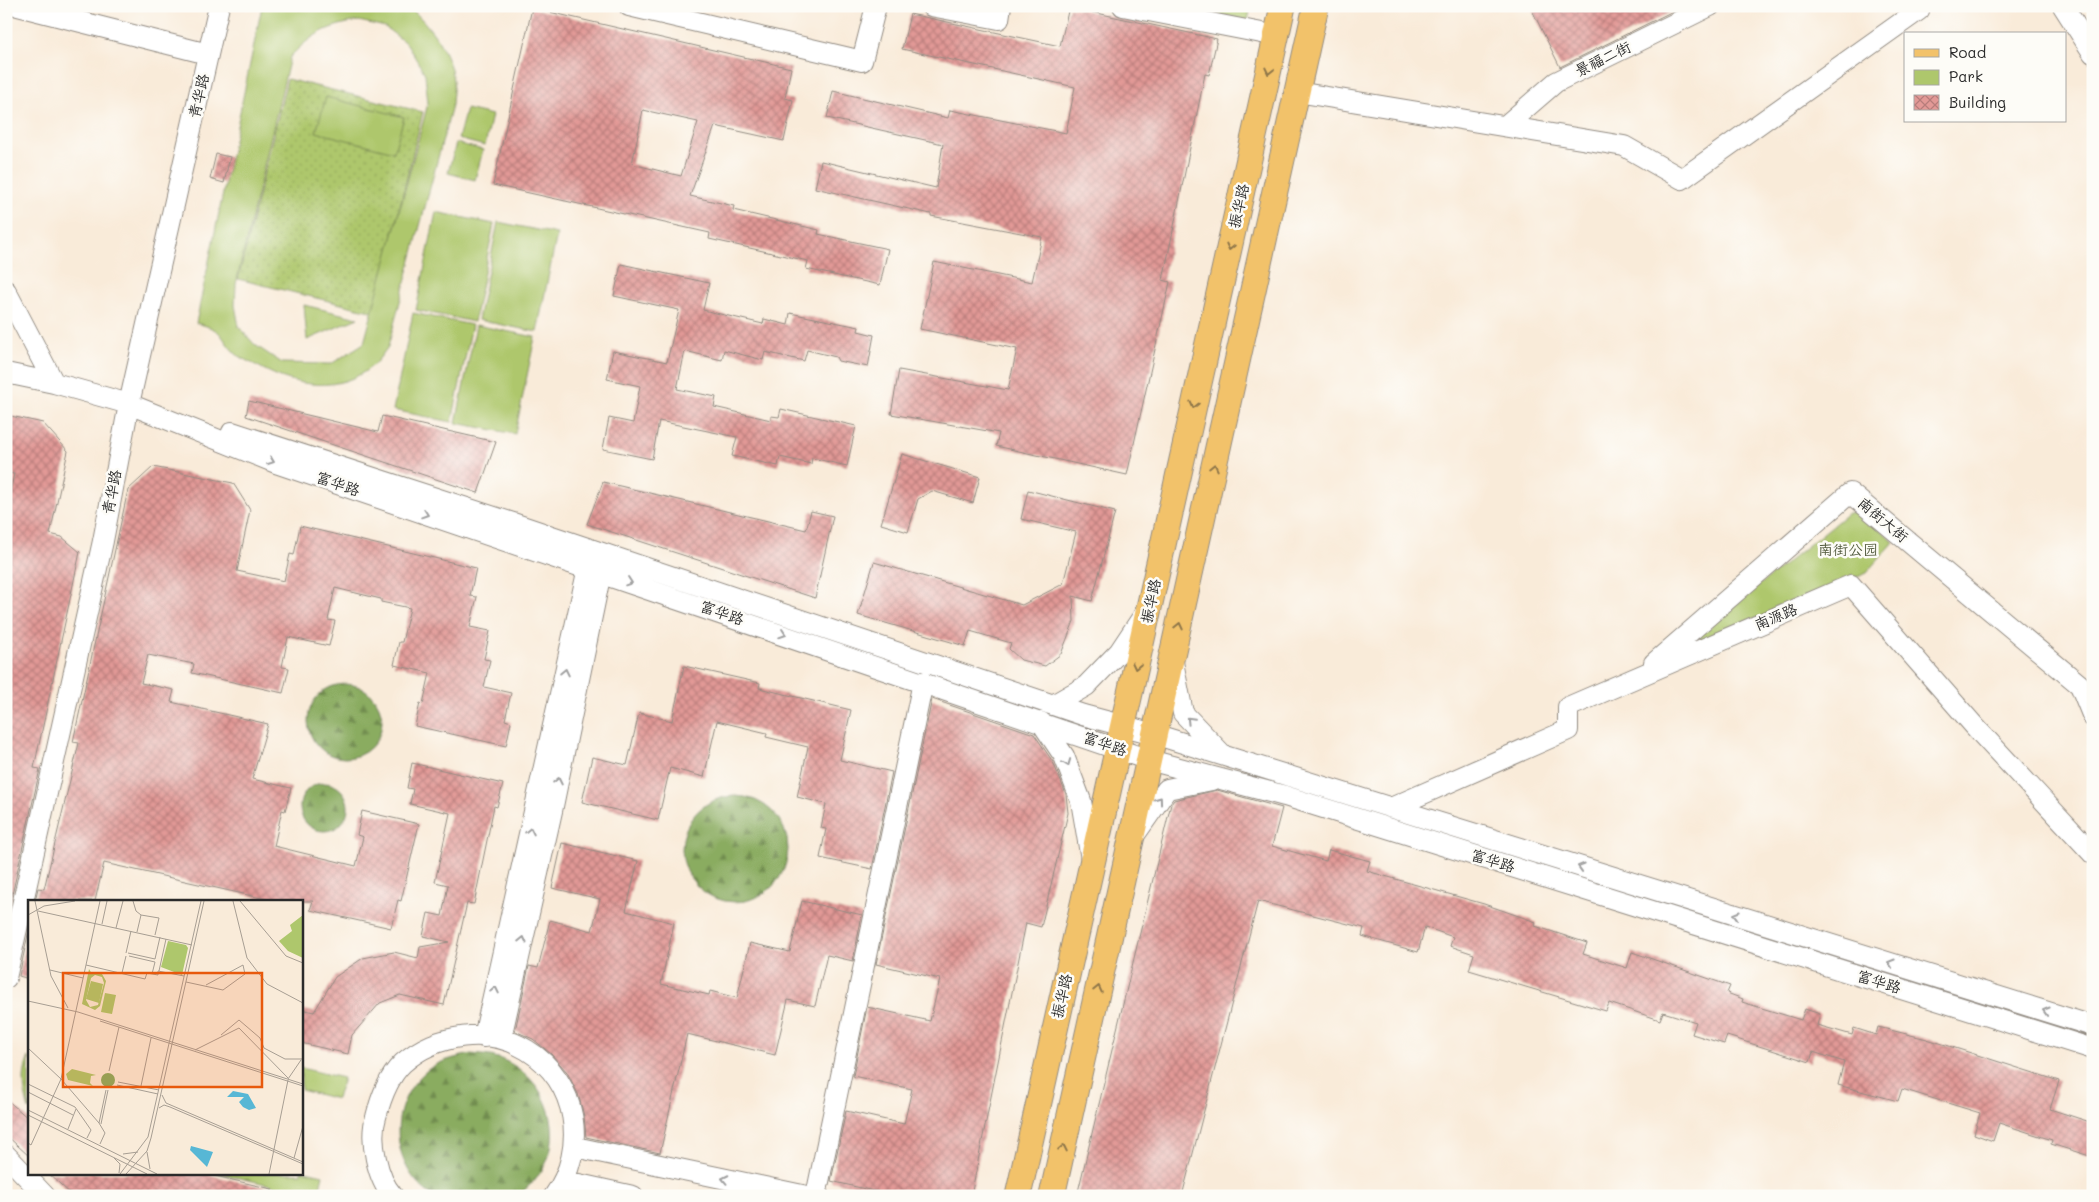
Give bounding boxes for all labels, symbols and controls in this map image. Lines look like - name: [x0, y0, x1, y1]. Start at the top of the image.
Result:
- legend: [1904, 32, 2066, 122]
- street label: 景福二街: [1571, 36, 1634, 80]
- text: Road: [1949, 42, 1986, 62]
- one-way arrow: [1264, 66, 1275, 75]
- text: Park: [1949, 66, 1983, 86]
- street label: 青华路: [183, 72, 213, 120]
- text: Building: [1949, 92, 2006, 112]
- street label: 振华路: [1223, 182, 1253, 230]
- one-way arrow: [1225, 242, 1236, 251]
- one-way arrow: [1189, 401, 1200, 410]
- one-way arrow: [267, 455, 275, 465]
- one-way arrow: [1208, 463, 1219, 472]
- street label: 富华路: [314, 466, 363, 500]
- street label: 青华路: [97, 468, 125, 516]
- street label: 南街大街: [1854, 492, 1913, 546]
- one-way arrow: [420, 508, 429, 518]
- park label: 南街公园: [1818, 539, 1878, 559]
- one-way arrow: [624, 576, 633, 586]
- street label: 振华路: [1136, 577, 1164, 625]
- street label: 富华路: [698, 595, 747, 629]
- street label: 南源路: [1751, 598, 1800, 634]
- one-way arrow: [1173, 621, 1183, 630]
- one-way arrow: [778, 628, 787, 638]
- one-way arrow: [1131, 662, 1142, 671]
- one-way arrow: [559, 668, 570, 677]
- one-way arrow: [1187, 717, 1196, 726]
- street label: 富华路: [1081, 726, 1130, 760]
- one-way arrow: [1061, 759, 1071, 767]
- one-way arrow: [552, 776, 563, 785]
- one-way arrow: [1153, 796, 1162, 806]
- one-way arrow: [524, 826, 535, 835]
- street label: 富华路: [1469, 844, 1518, 876]
- one-way arrow: [1577, 862, 1585, 872]
- inset map: [28, 900, 302, 1174]
- one-way arrow: [1732, 911, 1740, 921]
- one-way arrow: [517, 935, 528, 944]
- one-way arrow: [1887, 959, 1896, 969]
- street label: 富华路: [1855, 965, 1904, 997]
- street label: 振华路: [1046, 972, 1076, 1020]
- one-way arrow: [489, 985, 500, 994]
- one-way arrow: [1092, 985, 1103, 994]
- one-way arrow: [2043, 1007, 2051, 1017]
- one-way arrow: [1057, 1144, 1067, 1153]
- one-way arrow: [721, 1174, 730, 1184]

